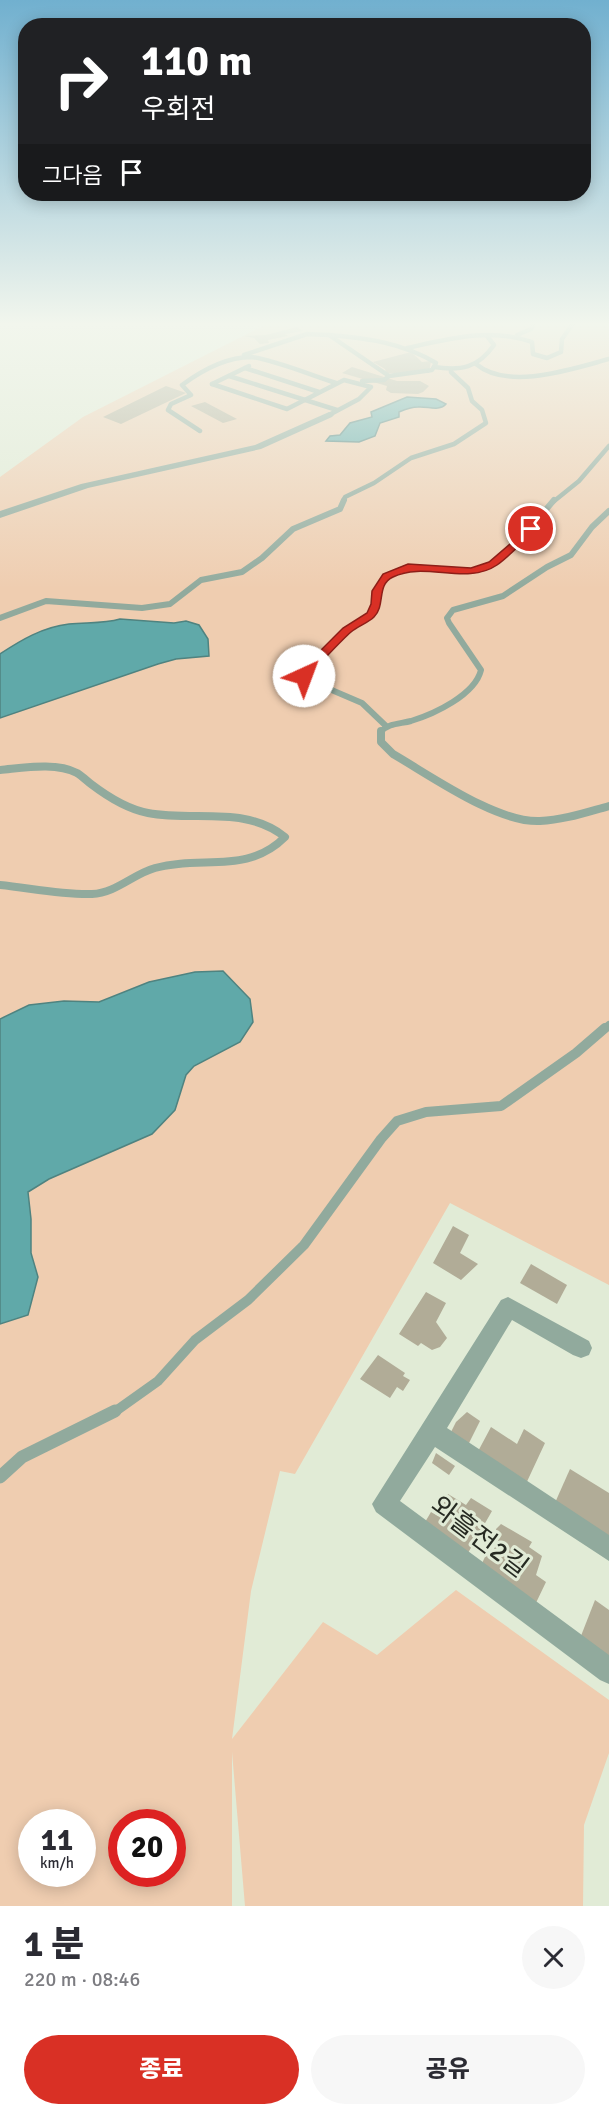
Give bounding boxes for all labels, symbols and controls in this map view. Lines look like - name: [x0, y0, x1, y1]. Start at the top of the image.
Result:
- text: 110 m: [141, 36, 252, 87]
- icon: right: [42, 42, 120, 120]
- text: 우회전: [141, 93, 216, 126]
- icon: arrive: [115, 156, 148, 189]
- text: 그다음: [42, 162, 103, 189]
- pin: [505, 503, 556, 554]
- icon: arrive: [514, 512, 547, 545]
- position arrow: [272, 644, 336, 708]
- street label: 와흘전2길: [424, 1490, 534, 1584]
- speed limit sign: 20: [108, 1809, 186, 1887]
- text: 11: [41, 1822, 73, 1859]
- text: km/h: [40, 1854, 74, 1872]
- text: 1 분: [24, 1922, 84, 1967]
- button: close: [522, 1926, 585, 1989]
- text: 220 m · 08:46: [24, 1967, 140, 1992]
- button: 종료: [24, 2035, 299, 2104]
- button: 공유: [311, 2035, 585, 2104]

